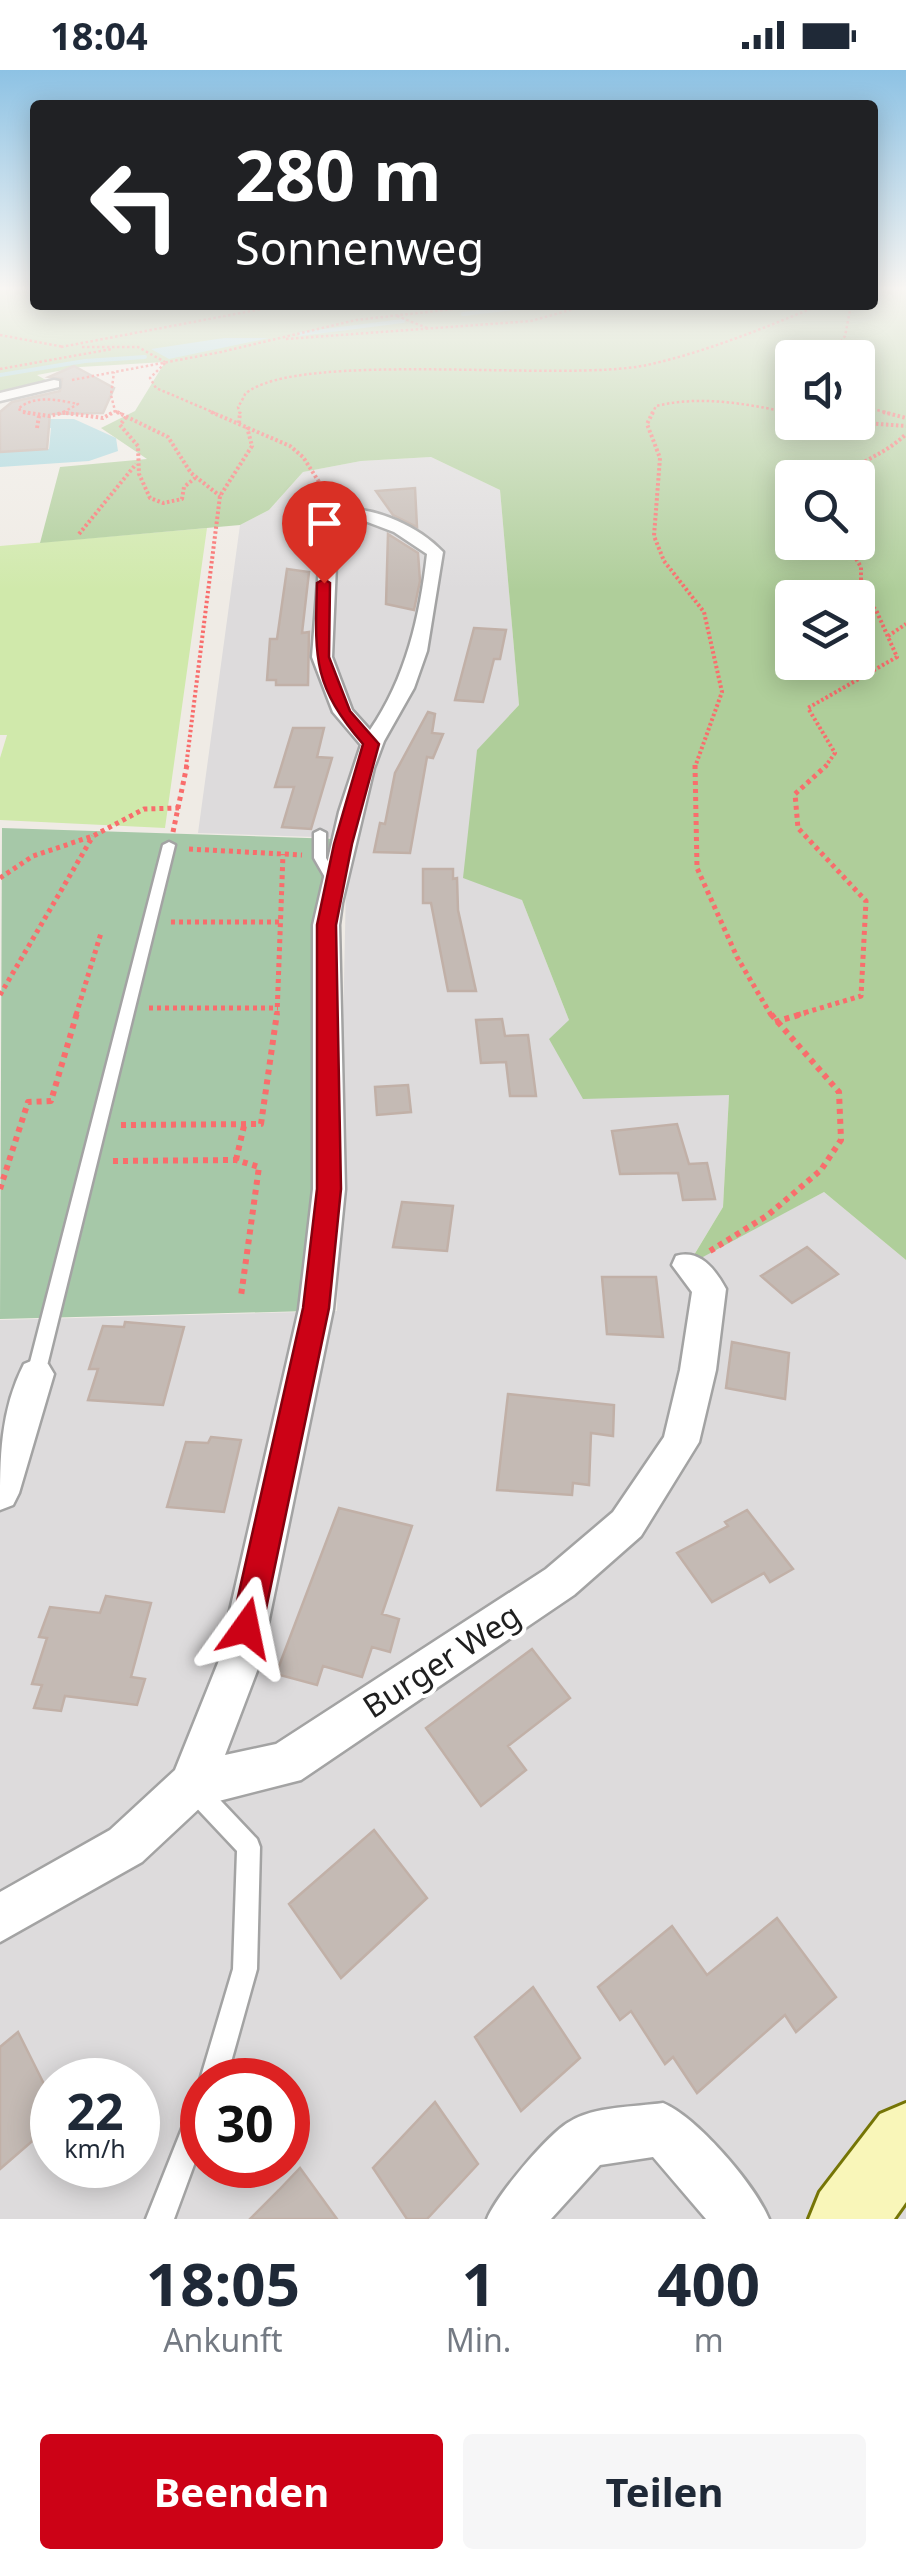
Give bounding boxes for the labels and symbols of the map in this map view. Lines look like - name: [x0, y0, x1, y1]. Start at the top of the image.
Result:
- pin: [282, 481, 367, 584]
- position arrow: [194, 1576, 298, 1680]
- street label: Burger Weg: [354, 1593, 528, 1727]
- speed limit sign: 30: [180, 2058, 310, 2188]

